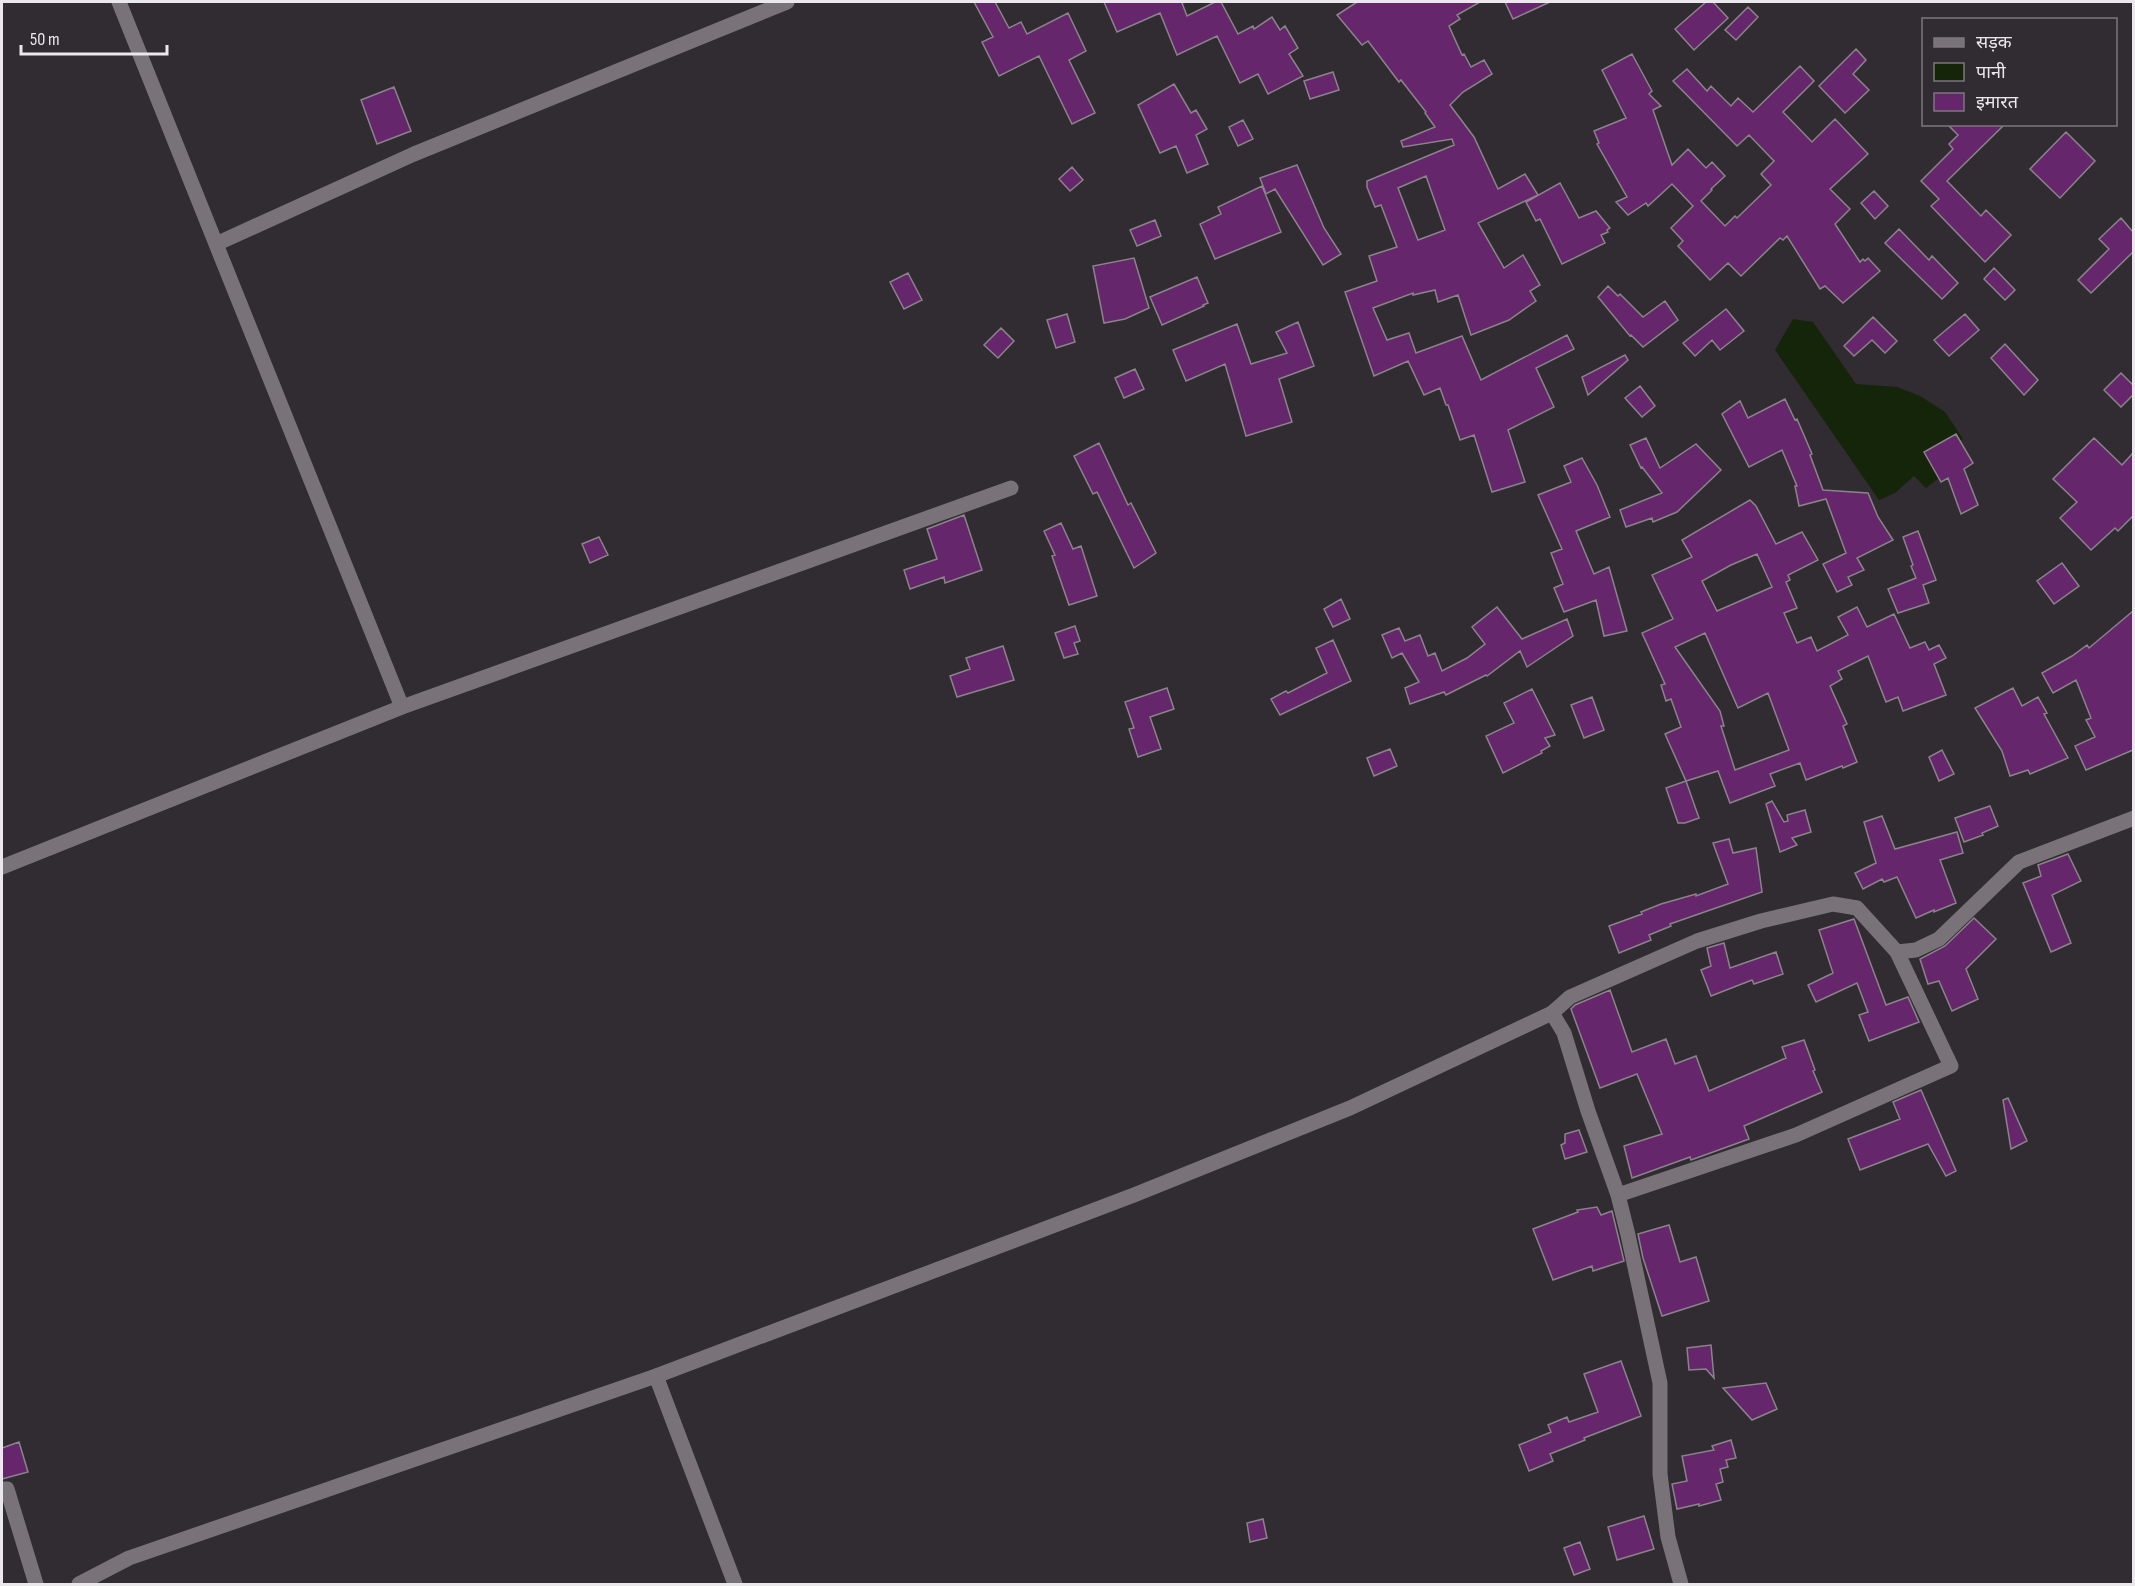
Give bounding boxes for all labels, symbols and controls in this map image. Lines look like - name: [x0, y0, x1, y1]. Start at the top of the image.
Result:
- scale bar: [21, 18, 166, 56]
- legend: [1922, 18, 2117, 126]
- text: 50 m: [30, 29, 60, 50]
- text: सड़क: [1976, 32, 2013, 53]
- text: पानी: [1976, 62, 2006, 83]
- text: इमारत: [1976, 92, 2019, 113]

